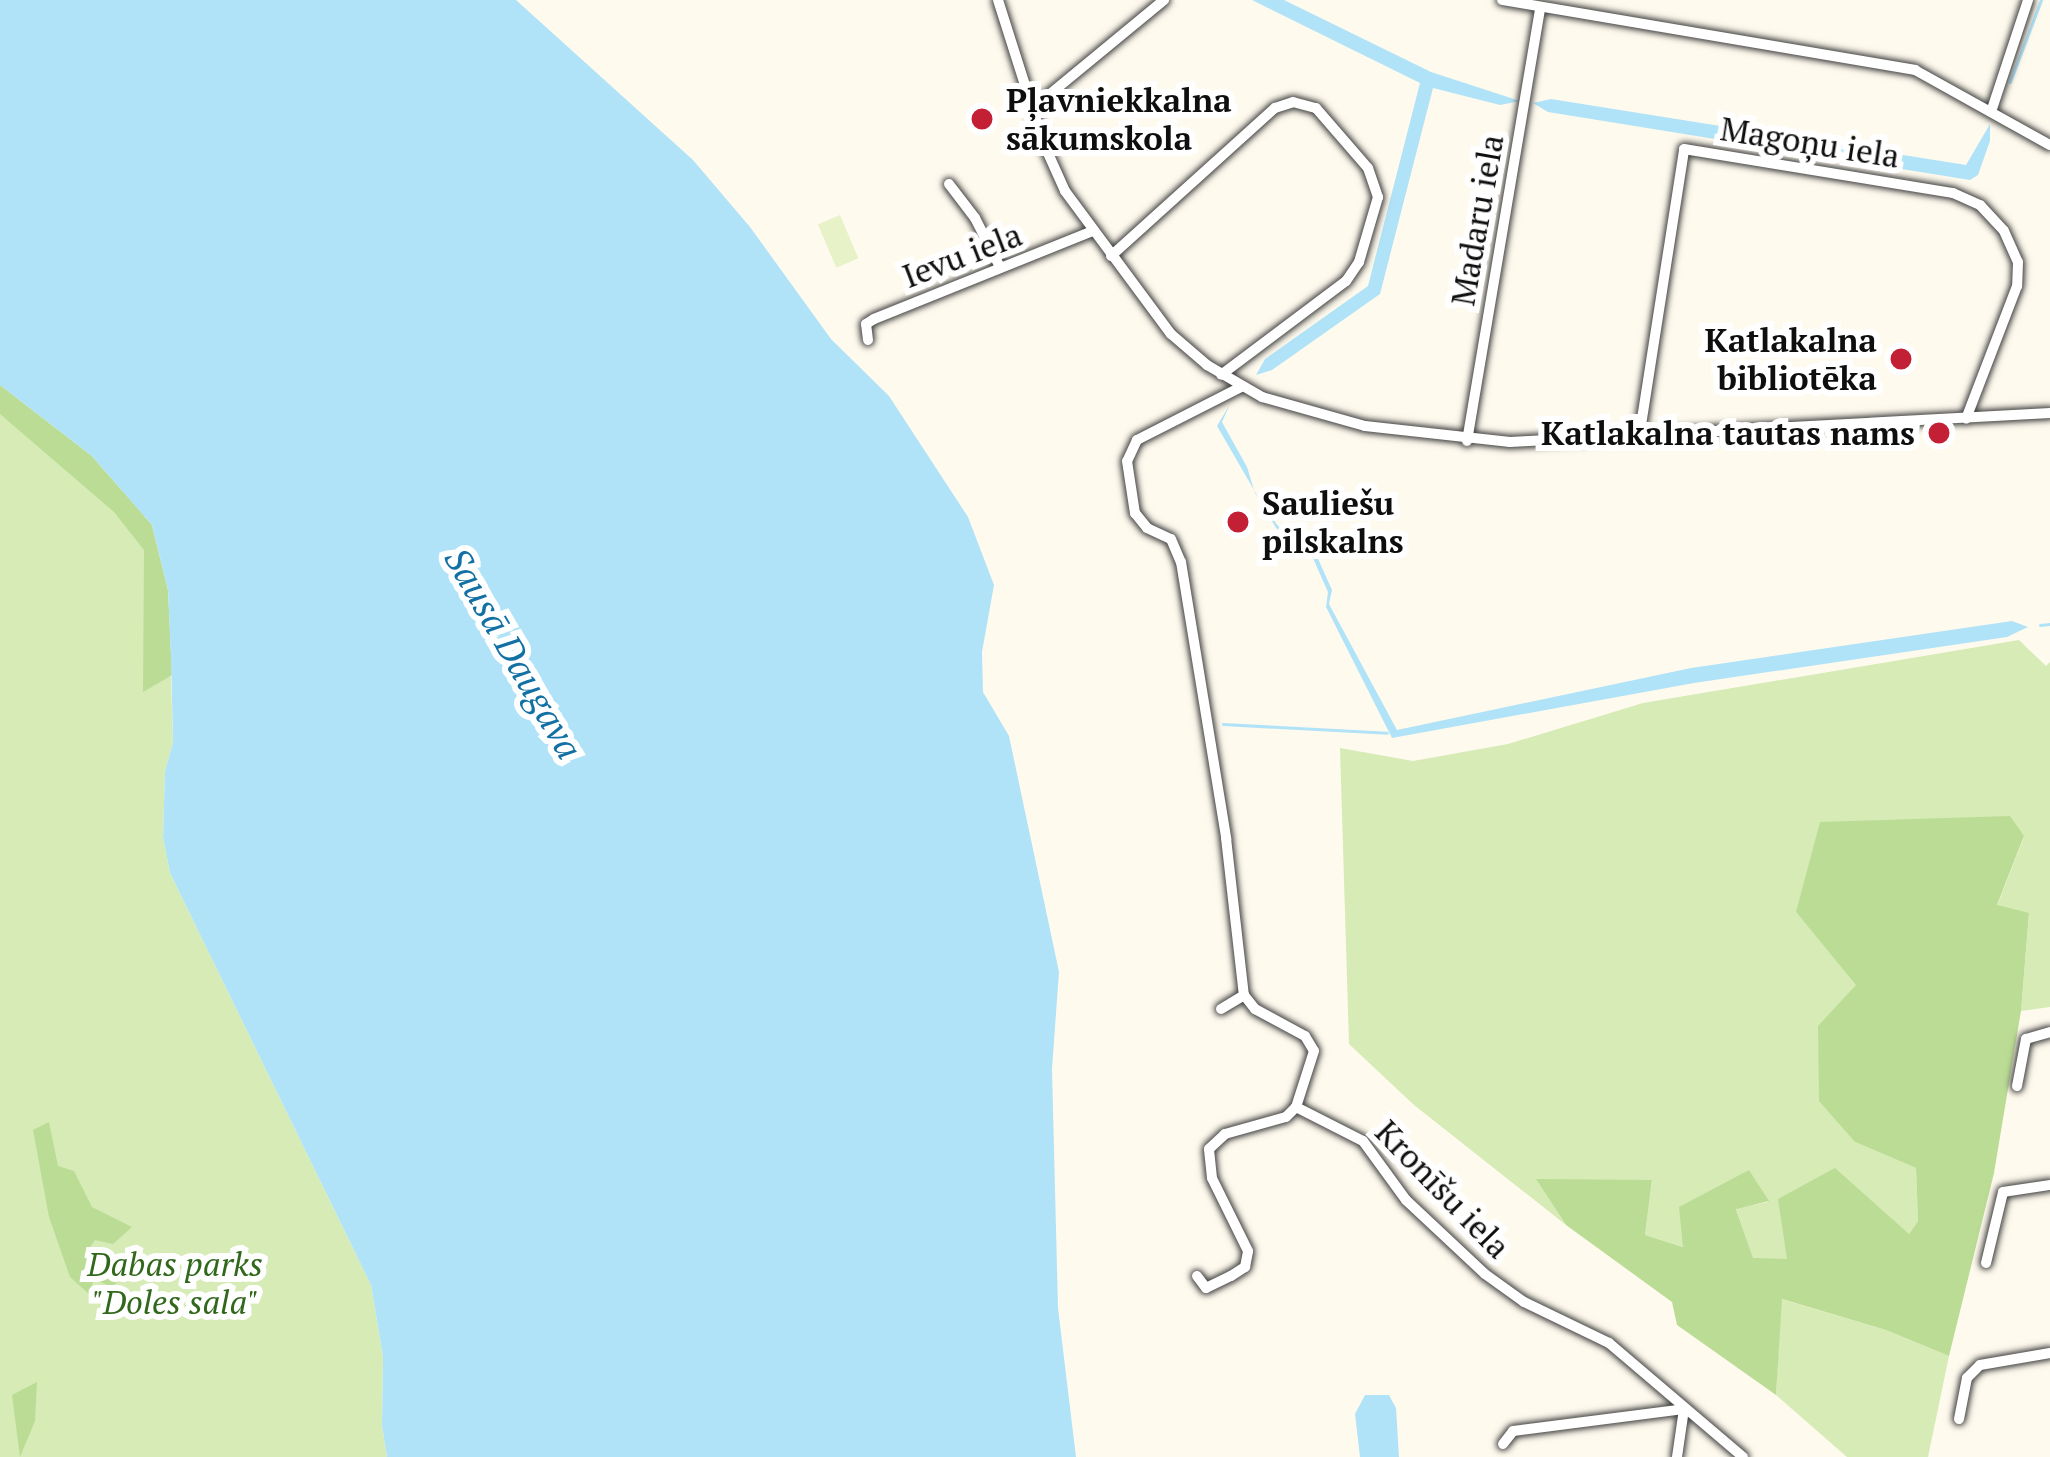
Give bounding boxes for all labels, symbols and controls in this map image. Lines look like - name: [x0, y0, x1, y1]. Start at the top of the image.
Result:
- place label: Pļavniekkalna sākumskola: [1006, 80, 1232, 158]
- marker: Pļavniekkalna sākumskola: [969, 106, 995, 132]
- street label: Magoņu iela: [1718, 108, 1902, 176]
- street label: Madaru iela: [1442, 131, 1512, 309]
- street label: Ievu iela: [897, 214, 1027, 296]
- place label: Katlakalna bibliotēka: [1704, 320, 1877, 398]
- marker: Katlakalna bibliotēka: [1888, 346, 1914, 372]
- place label: Katlakalna tautas nams: [1541, 413, 1915, 453]
- marker: Katlakalna tautas nams: [1926, 420, 1952, 446]
- place label: Sauliešu pilskalns: [1262, 483, 1404, 561]
- marker: Sauliešu pilskalns: [1225, 509, 1251, 535]
- water label: Sausā Daugava: [436, 540, 592, 766]
- street label: Kronīšu iela: [1368, 1112, 1518, 1266]
- park label: Dabas parks "Doles sala": [87, 1244, 263, 1322]

